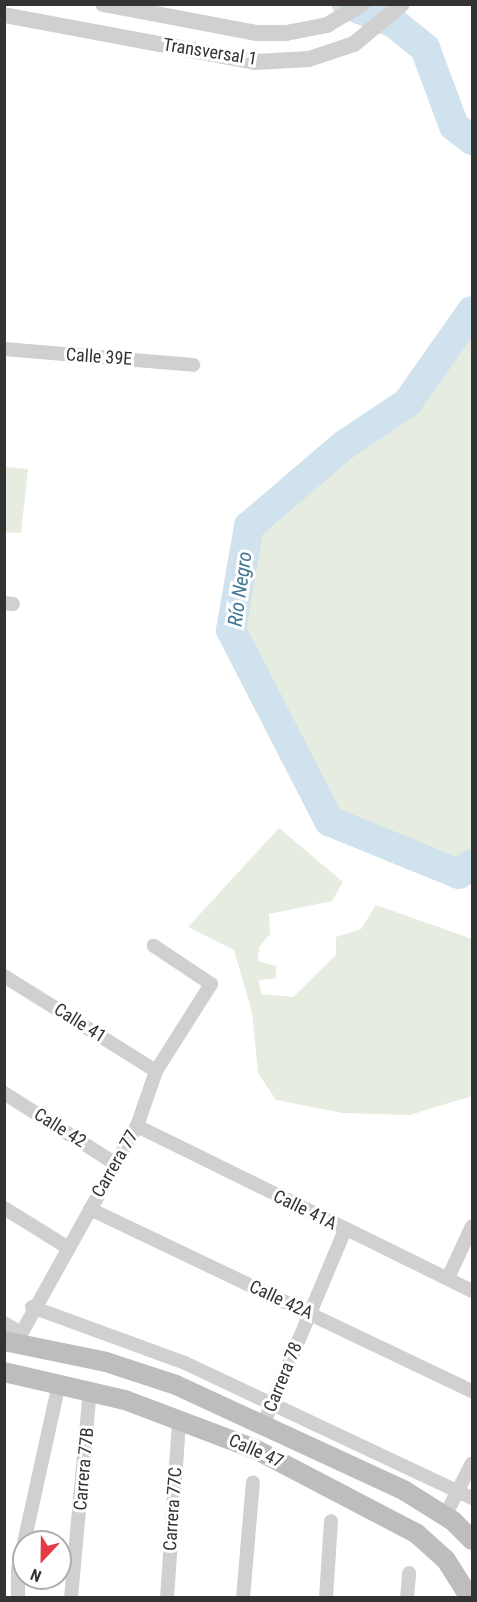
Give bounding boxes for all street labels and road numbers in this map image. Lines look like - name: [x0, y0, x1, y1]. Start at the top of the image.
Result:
- street label: Transversal 1: [161, 34, 259, 70]
- street label: Calle 39E: [65, 344, 133, 370]
- street label: Calle 41: [50, 999, 110, 1047]
- street label: Calle 42: [30, 1104, 90, 1152]
- street label: Carrera 77: [87, 1127, 143, 1201]
- street label: Calle 41A: [270, 1185, 340, 1235]
- street label: Calle 42A: [246, 1276, 316, 1324]
- street label: Carrera 78: [259, 1339, 307, 1415]
- street label: Carrera 77B: [70, 1426, 98, 1512]
- street label: Calle 47: [225, 1429, 287, 1473]
- street label: Carrera 77C: [159, 1466, 187, 1552]

